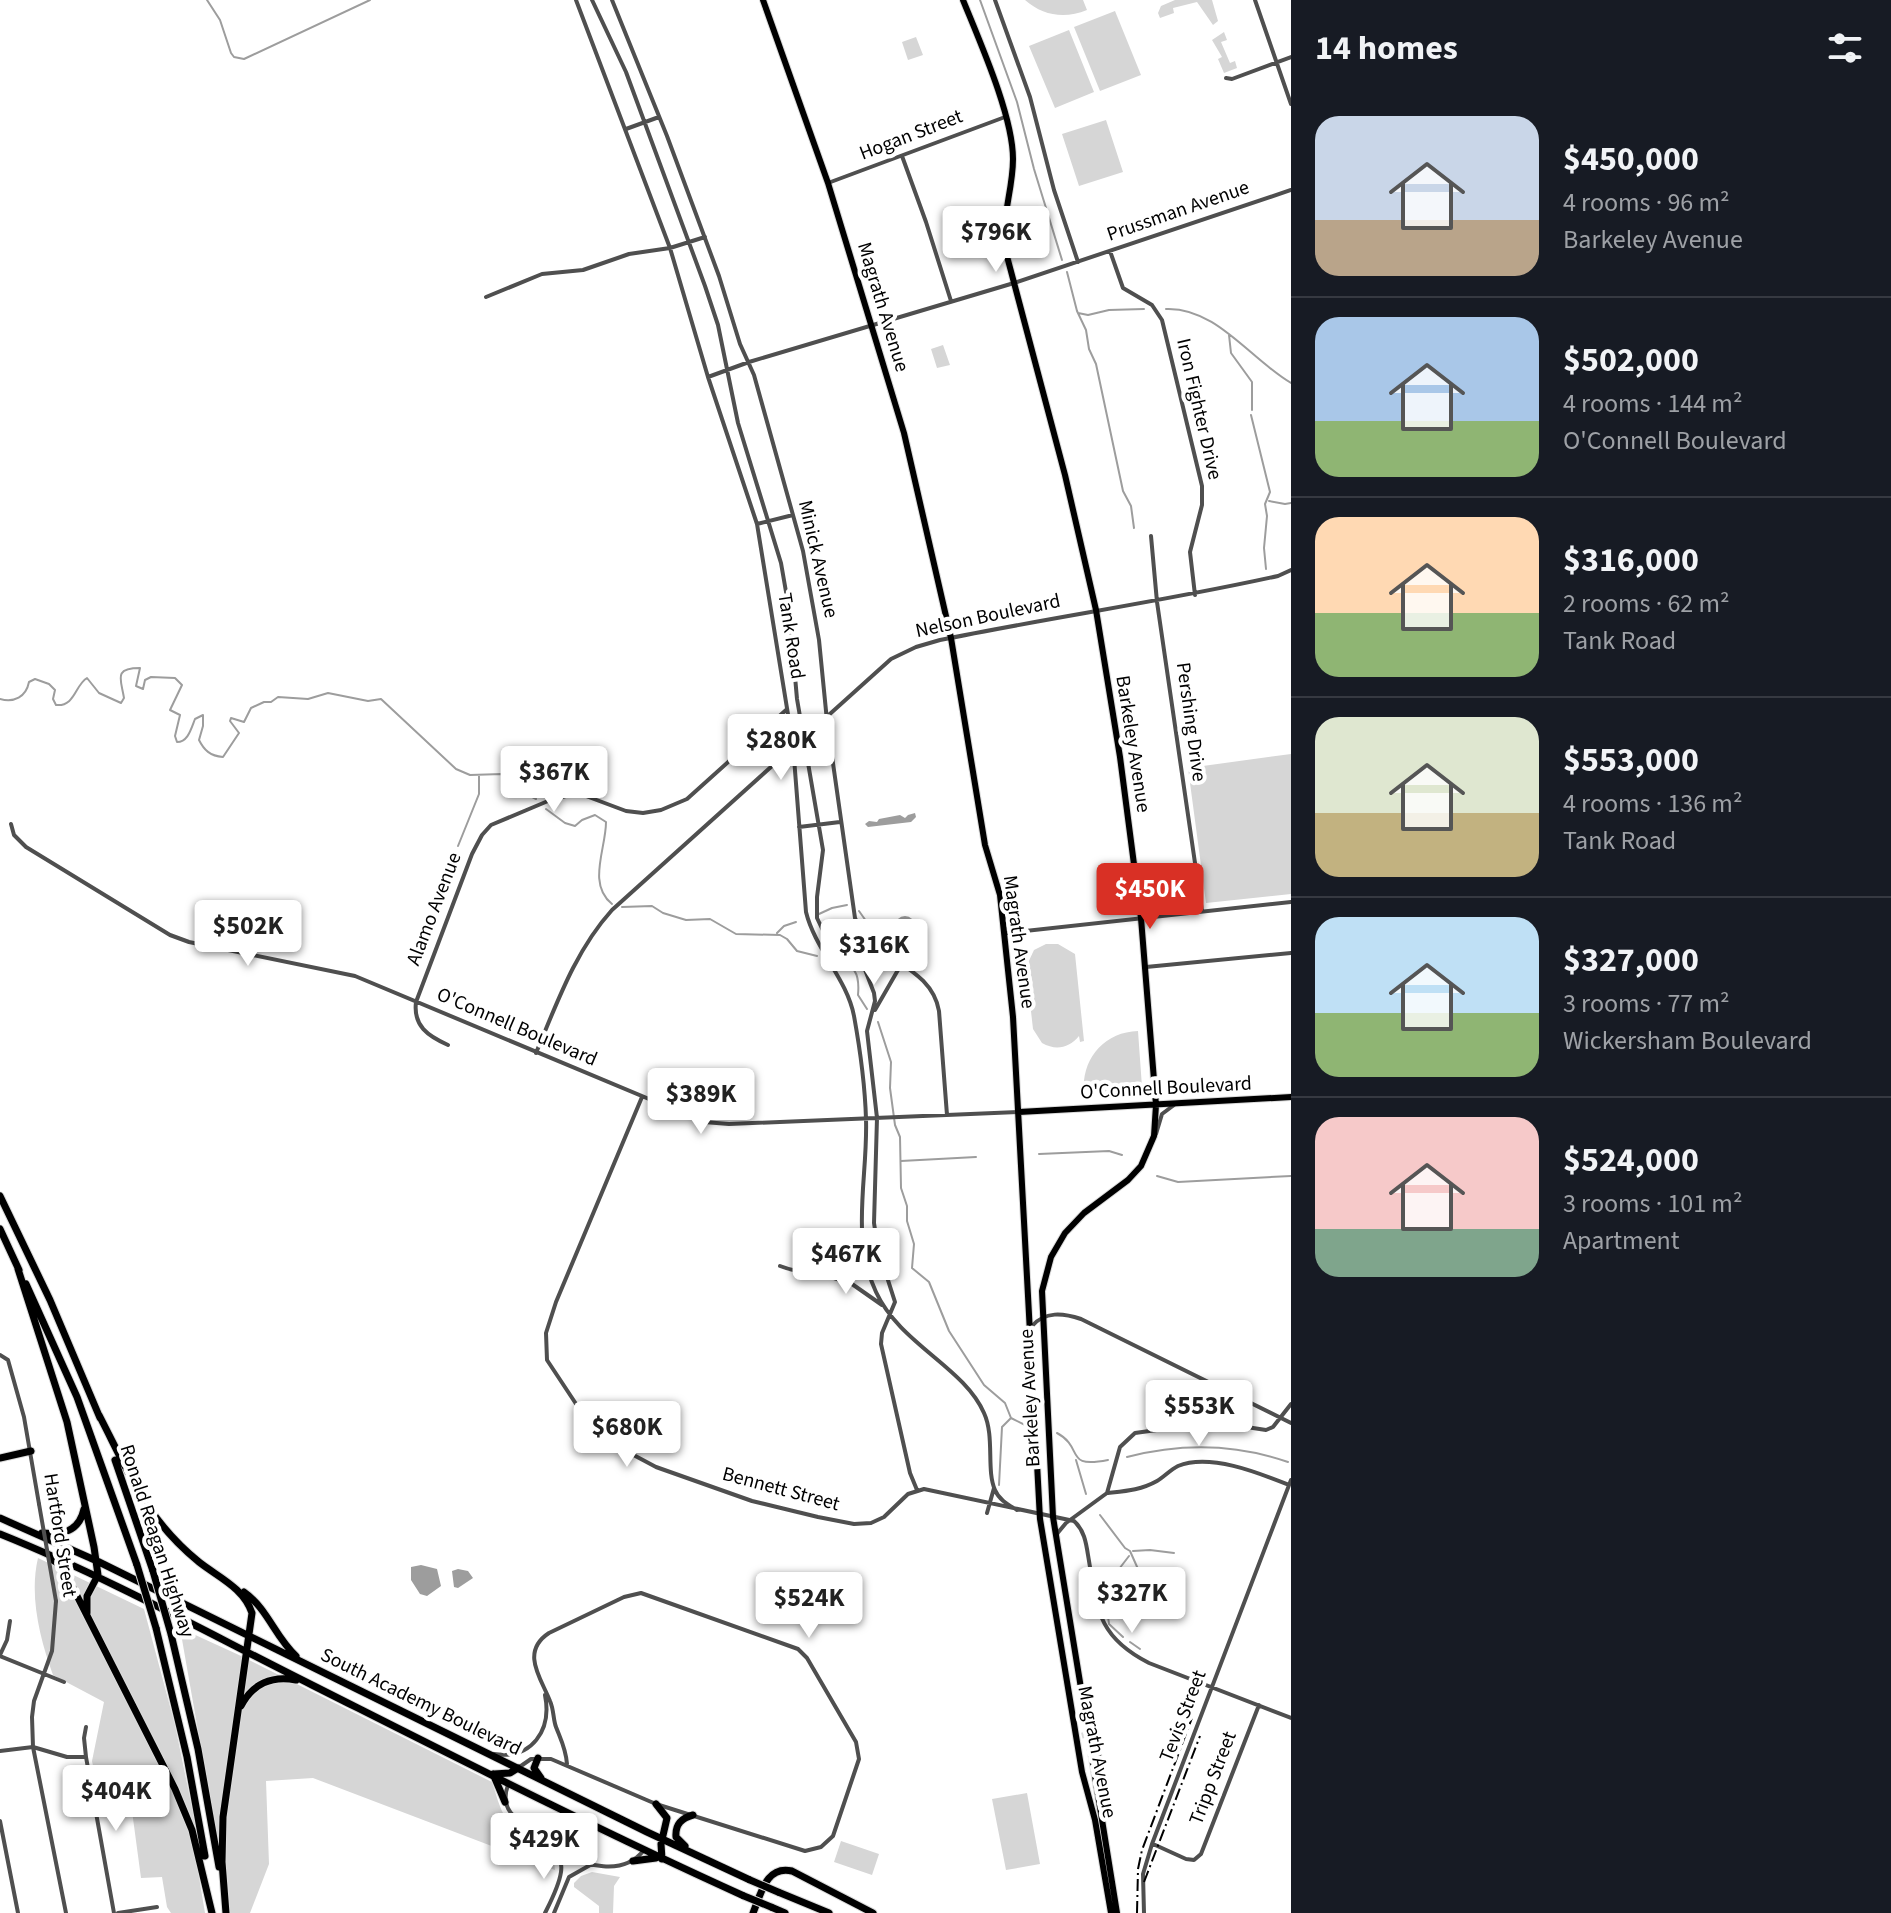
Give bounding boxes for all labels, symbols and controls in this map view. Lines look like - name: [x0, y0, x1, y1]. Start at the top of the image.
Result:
- text: 14 homes: [1315, 24, 1458, 73]
- icon: filters: [1823, 26, 1867, 70]
- street label: Hogan Street: [855, 102, 967, 168]
- text: $450,000: [1563, 135, 1699, 184]
- icon: home: [1379, 148, 1475, 244]
- street label: Prussman Avenue: [1103, 173, 1253, 249]
- text: 4 rooms · 96 m²: [1563, 184, 1730, 221]
- pin: $796K: [940, 206, 1052, 274]
- text: $796K: [961, 213, 1031, 250]
- text: Barkeley Avenue: [1563, 221, 1743, 258]
- street label: Magrath Avenue: [850, 239, 916, 375]
- street label: Iron Fighter Drive: [1169, 336, 1229, 482]
- text: $502,000: [1563, 336, 1699, 385]
- icon: home: [1379, 349, 1475, 445]
- text: 4 rooms · 144 m²: [1563, 385, 1742, 422]
- text: O'Connell Boulevard: [1563, 422, 1787, 459]
- street label: Minick Avenue: [791, 497, 845, 621]
- text: $316,000: [1563, 536, 1699, 585]
- icon: home: [1379, 549, 1475, 645]
- text: 2 rooms · 62 m²: [1563, 585, 1730, 622]
- street label: Nelson Boulevard: [913, 587, 1063, 645]
- street label: Tank Road: [770, 591, 812, 681]
- text: Tank Road: [1563, 622, 1676, 659]
- street label: Pershing Drive: [1169, 661, 1213, 784]
- street label: Barkeley Avenue: [1108, 673, 1158, 815]
- pin: $280K: [725, 714, 837, 782]
- text: $280K: [746, 721, 816, 758]
- text: $553,000: [1563, 736, 1699, 785]
- pin: $367K: [498, 746, 610, 814]
- icon: home: [1379, 749, 1475, 845]
- text: $367K: [519, 753, 589, 790]
- text: 4 rooms · 136 m²: [1563, 785, 1742, 822]
- text: Tank Road: [1563, 822, 1676, 859]
- street label: Alamo Avenue: [400, 848, 468, 970]
- pin: $450K: [1094, 863, 1206, 931]
- text: $450K: [1115, 870, 1185, 907]
- street label: Magrath Avenue: [996, 874, 1042, 1010]
- pin: $502K: [192, 900, 304, 968]
- text: $502K: [213, 907, 283, 944]
- pin: $316K: [818, 919, 930, 987]
- text: $316K: [839, 926, 909, 963]
- text: $327,000: [1563, 936, 1699, 985]
- icon: home: [1379, 949, 1475, 1045]
- street label: O'Connell Boulevard: [432, 981, 602, 1073]
- text: 3 rooms · 77 m²: [1563, 985, 1730, 1022]
- text: Wickersham Boulevard: [1563, 1022, 1812, 1059]
- pin: $389K: [645, 1068, 757, 1136]
- street label: O'Connell Boulevard: [1079, 1070, 1253, 1106]
- text: $389K: [666, 1075, 736, 1112]
- text: $524,000: [1563, 1136, 1699, 1185]
- icon: home: [1379, 1149, 1475, 1245]
- text: 3 rooms · 101 m²: [1563, 1185, 1742, 1222]
- text: Apartment: [1563, 1222, 1680, 1259]
- pin: $467K: [790, 1228, 902, 1296]
- text: $467K: [811, 1235, 881, 1272]
- street label: Barkeley Avenue: [1012, 1328, 1048, 1468]
- pin: $553K: [1143, 1380, 1255, 1448]
- text: $553K: [1164, 1387, 1234, 1424]
- pin: $680K: [571, 1401, 683, 1469]
- text: $680K: [592, 1408, 662, 1445]
- street label: Ronald Reagan Highway: [113, 1441, 202, 1642]
- street label: Bennett Street: [719, 1460, 843, 1518]
- street label: Hartford Street: [36, 1471, 84, 1599]
- pin: $327K: [1076, 1567, 1188, 1635]
- pin: $524K: [753, 1572, 865, 1640]
- text: $327K: [1097, 1574, 1167, 1611]
- text: $524K: [774, 1579, 844, 1616]
- street label: South Academy Boulevard: [316, 1641, 526, 1763]
- street label: Tevis Street: [1153, 1666, 1213, 1766]
- street label: Magrath Avenue: [1070, 1683, 1124, 1821]
- street label: Tripp Street: [1182, 1727, 1244, 1829]
- pin: $404K: [60, 1765, 172, 1833]
- text: $404K: [81, 1772, 151, 1809]
- pin: $429K: [488, 1813, 600, 1881]
- text: $429K: [509, 1820, 579, 1857]

